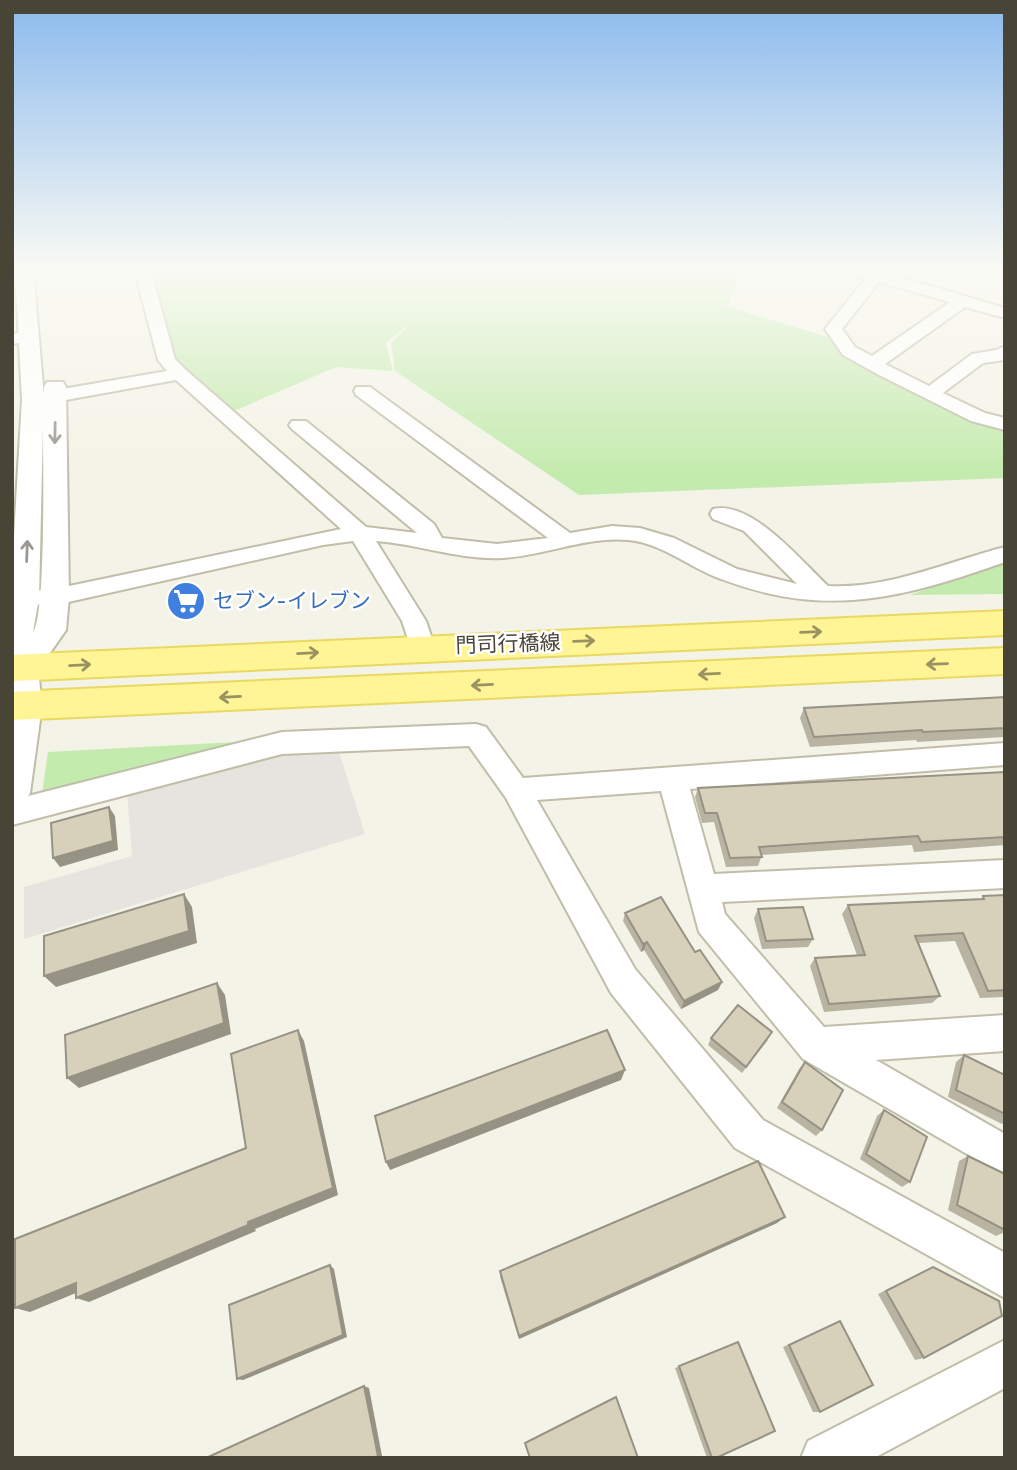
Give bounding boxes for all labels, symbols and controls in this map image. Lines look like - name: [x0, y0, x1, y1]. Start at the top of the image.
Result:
- one-way arrow: [49, 421, 62, 444]
- one-way arrow: [20, 540, 33, 563]
- supermarket icon: セブン-イレブン: [165, 580, 207, 622]
- place label: セブン-イレブン: [213, 588, 371, 613]
- one-way arrow: [799, 625, 822, 638]
- street label: 門司行橋線: [455, 629, 561, 658]
- one-way arrow: [572, 635, 595, 648]
- one-way arrow: [296, 647, 319, 660]
- one-way arrow: [69, 658, 92, 671]
- one-way arrow: [925, 658, 948, 671]
- one-way arrow: [699, 668, 721, 681]
- one-way arrow: [471, 678, 494, 691]
- one-way arrow: [219, 690, 242, 703]

